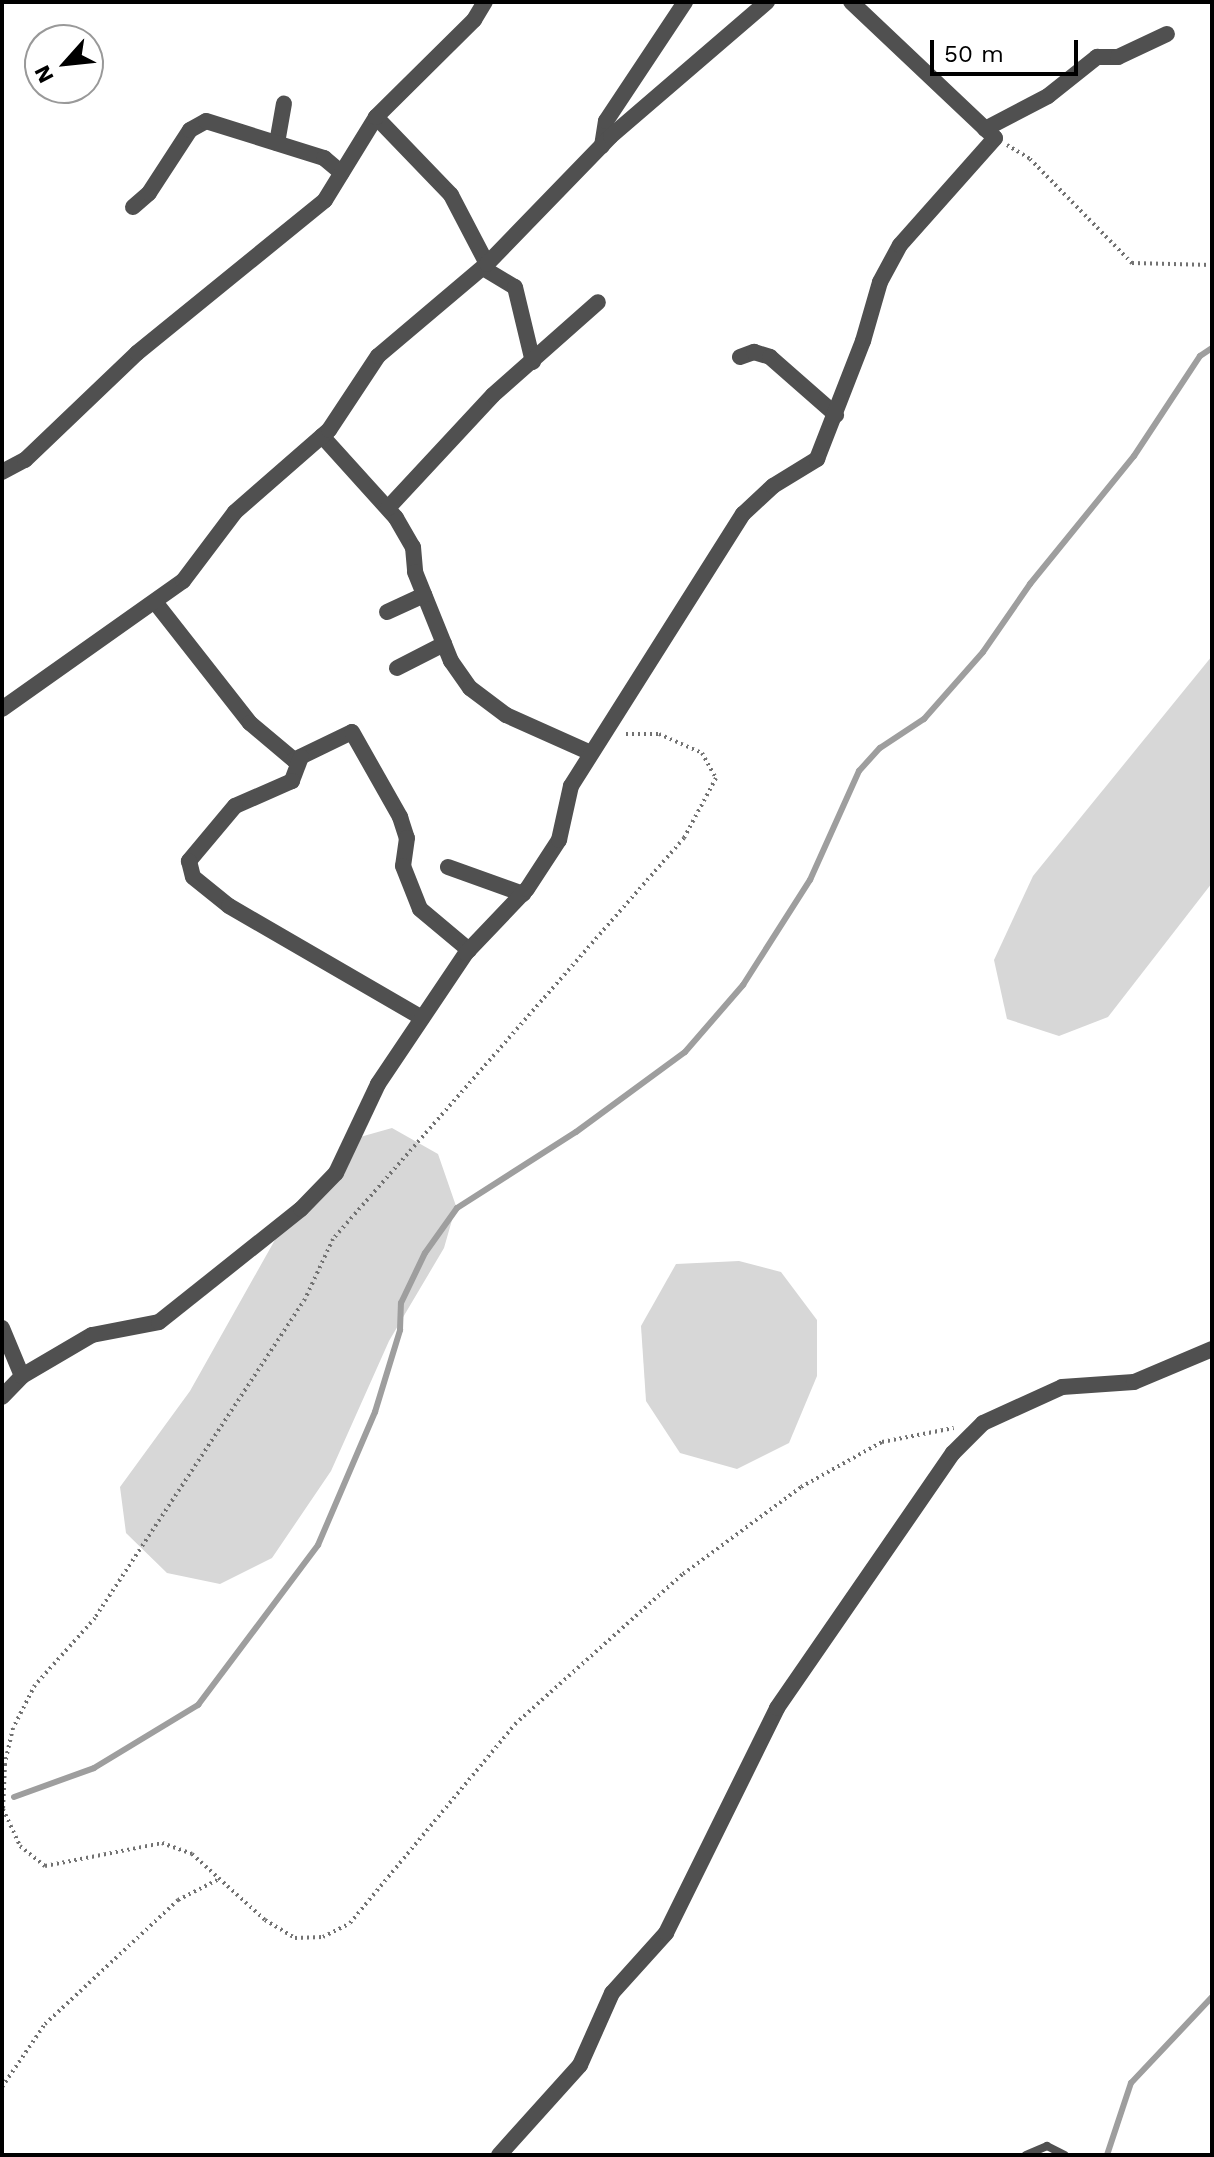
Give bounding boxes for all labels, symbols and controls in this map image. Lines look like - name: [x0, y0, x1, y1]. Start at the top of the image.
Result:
- north arrow: [24, 24, 104, 104]
- scale bar: [934, 24, 1082, 74]
- text: 50 m: [944, 40, 1004, 68]
- text: N: [29, 61, 59, 87]

